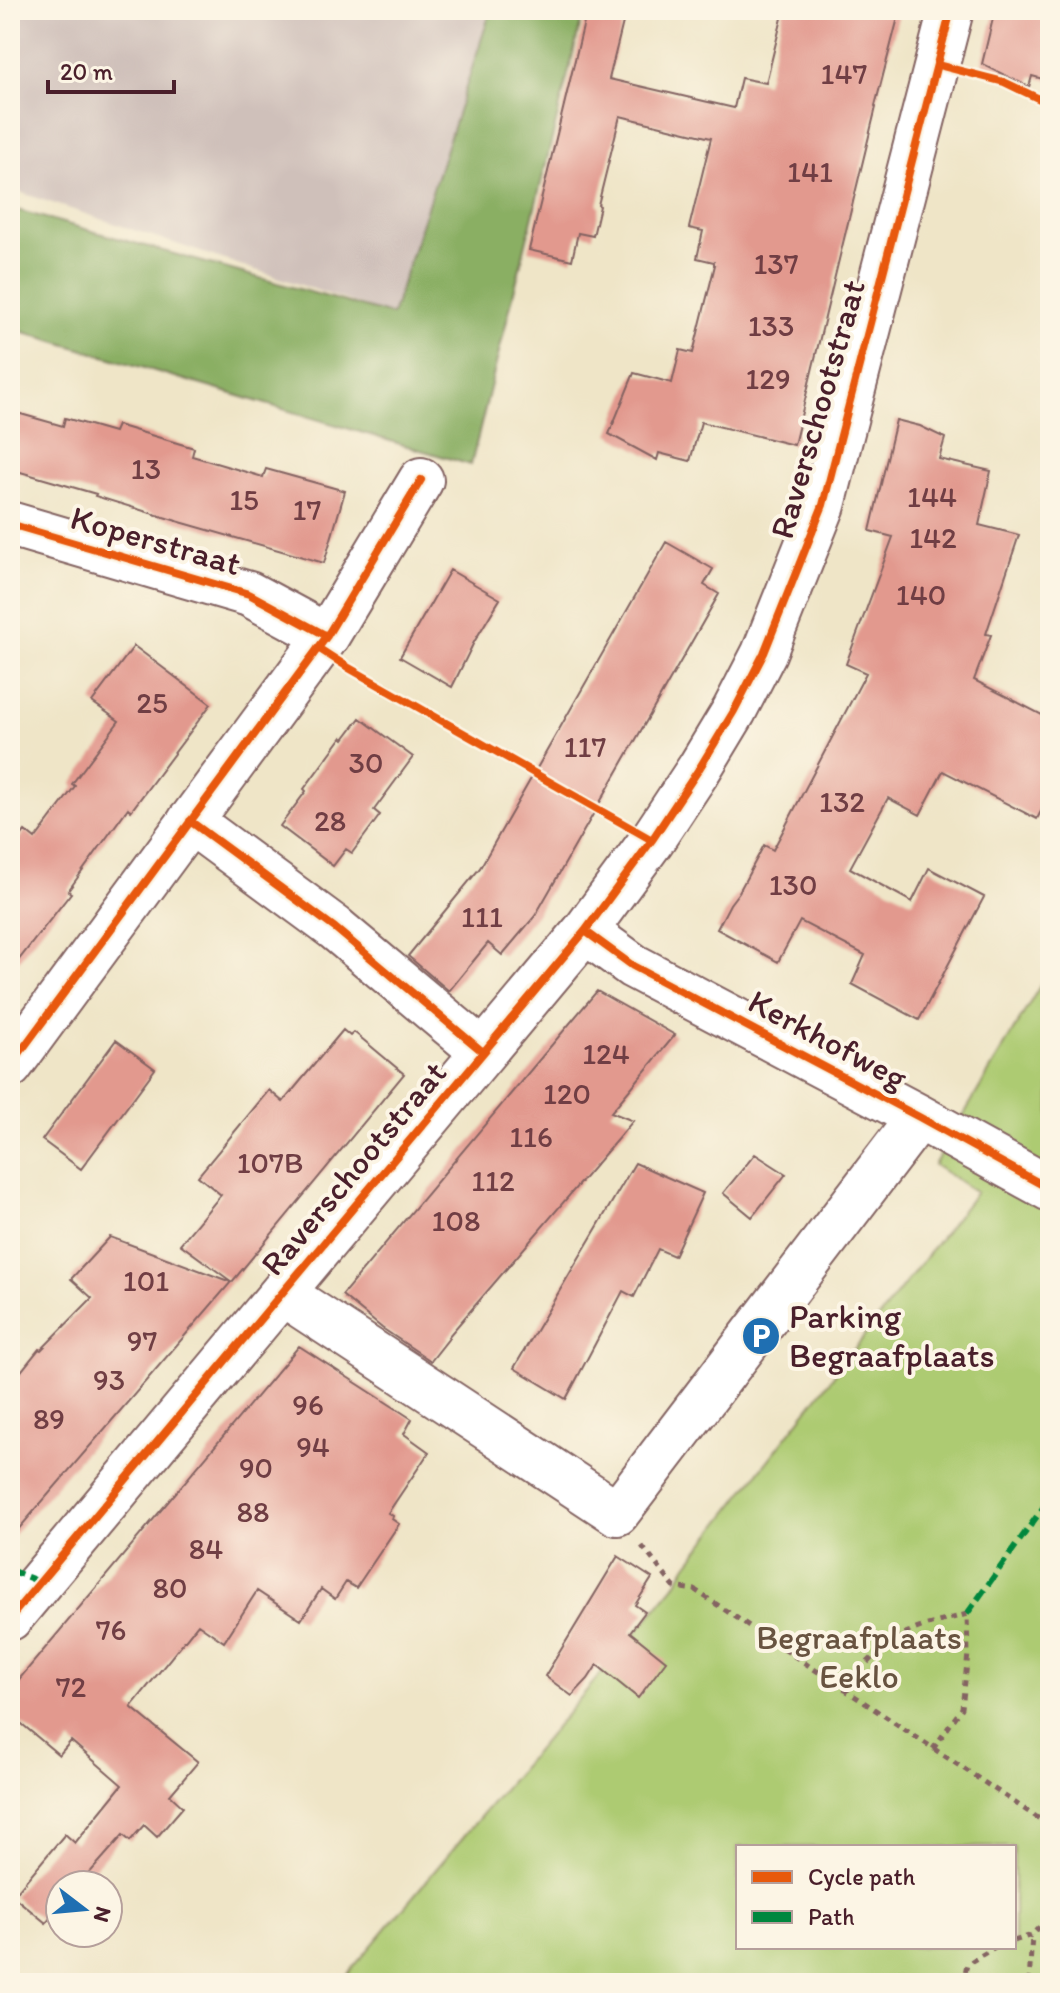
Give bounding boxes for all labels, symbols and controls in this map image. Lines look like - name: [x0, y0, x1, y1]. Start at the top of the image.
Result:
- scale bar: [48, 44, 174, 94]
- house number: 147: [821, 55, 868, 92]
- text: 20 m: [60, 57, 113, 86]
- house number: 141: [787, 153, 833, 190]
- house number: 137: [753, 245, 799, 282]
- street label: Raverschootstraat: [761, 275, 874, 543]
- house number: 133: [748, 307, 794, 344]
- house number: 129: [745, 360, 791, 397]
- house number: 13: [131, 450, 161, 487]
- house number: 144: [907, 478, 957, 515]
- house number: 15: [229, 481, 259, 518]
- house number: 17: [293, 491, 322, 528]
- street label: Koperstraat: [66, 497, 246, 584]
- house number: 142: [909, 519, 957, 556]
- house number: 140: [896, 576, 946, 613]
- house number: 25: [136, 684, 168, 721]
- house number: 117: [564, 728, 606, 765]
- house number: 30: [349, 744, 383, 781]
- house number: 132: [819, 783, 865, 820]
- house number: 28: [314, 802, 346, 839]
- house number: 130: [769, 866, 817, 903]
- house number: 111: [461, 898, 503, 935]
- street label: Kerkhofweg: [741, 981, 915, 1099]
- house number: 124: [582, 1035, 630, 1072]
- street label: Raverschootstraat: [252, 1053, 455, 1284]
- house number: 120: [543, 1075, 591, 1112]
- house number: 116: [509, 1118, 553, 1155]
- house number: 107B: [237, 1144, 303, 1181]
- house number: 112: [471, 1162, 515, 1199]
- house number: 108: [432, 1202, 480, 1239]
- house number: 101: [123, 1262, 169, 1299]
- place label: Parking Begraafplaats: [789, 1296, 995, 1376]
- parking icon: Parking Begraafplaats: [740, 1315, 782, 1357]
- house number: 97: [127, 1322, 157, 1359]
- house number: 93: [93, 1361, 125, 1398]
- house number: 96: [292, 1386, 324, 1423]
- house number: 89: [33, 1400, 65, 1437]
- house number: 94: [296, 1428, 330, 1465]
- house number: 90: [239, 1449, 273, 1486]
- house number: 88: [237, 1493, 269, 1530]
- house number: 84: [189, 1530, 223, 1567]
- house number: 80: [153, 1569, 187, 1606]
- house number: 76: [96, 1611, 126, 1648]
- park label: Begraafplaats Eeklo: [756, 1617, 962, 1697]
- house number: 72: [56, 1668, 87, 1705]
- legend: [736, 1845, 1016, 1949]
- text: Cycle path: [808, 1862, 915, 1891]
- north arrow: [44, 1869, 124, 1949]
- text: Path: [808, 1902, 855, 1931]
- text: N: [88, 1904, 118, 1925]

